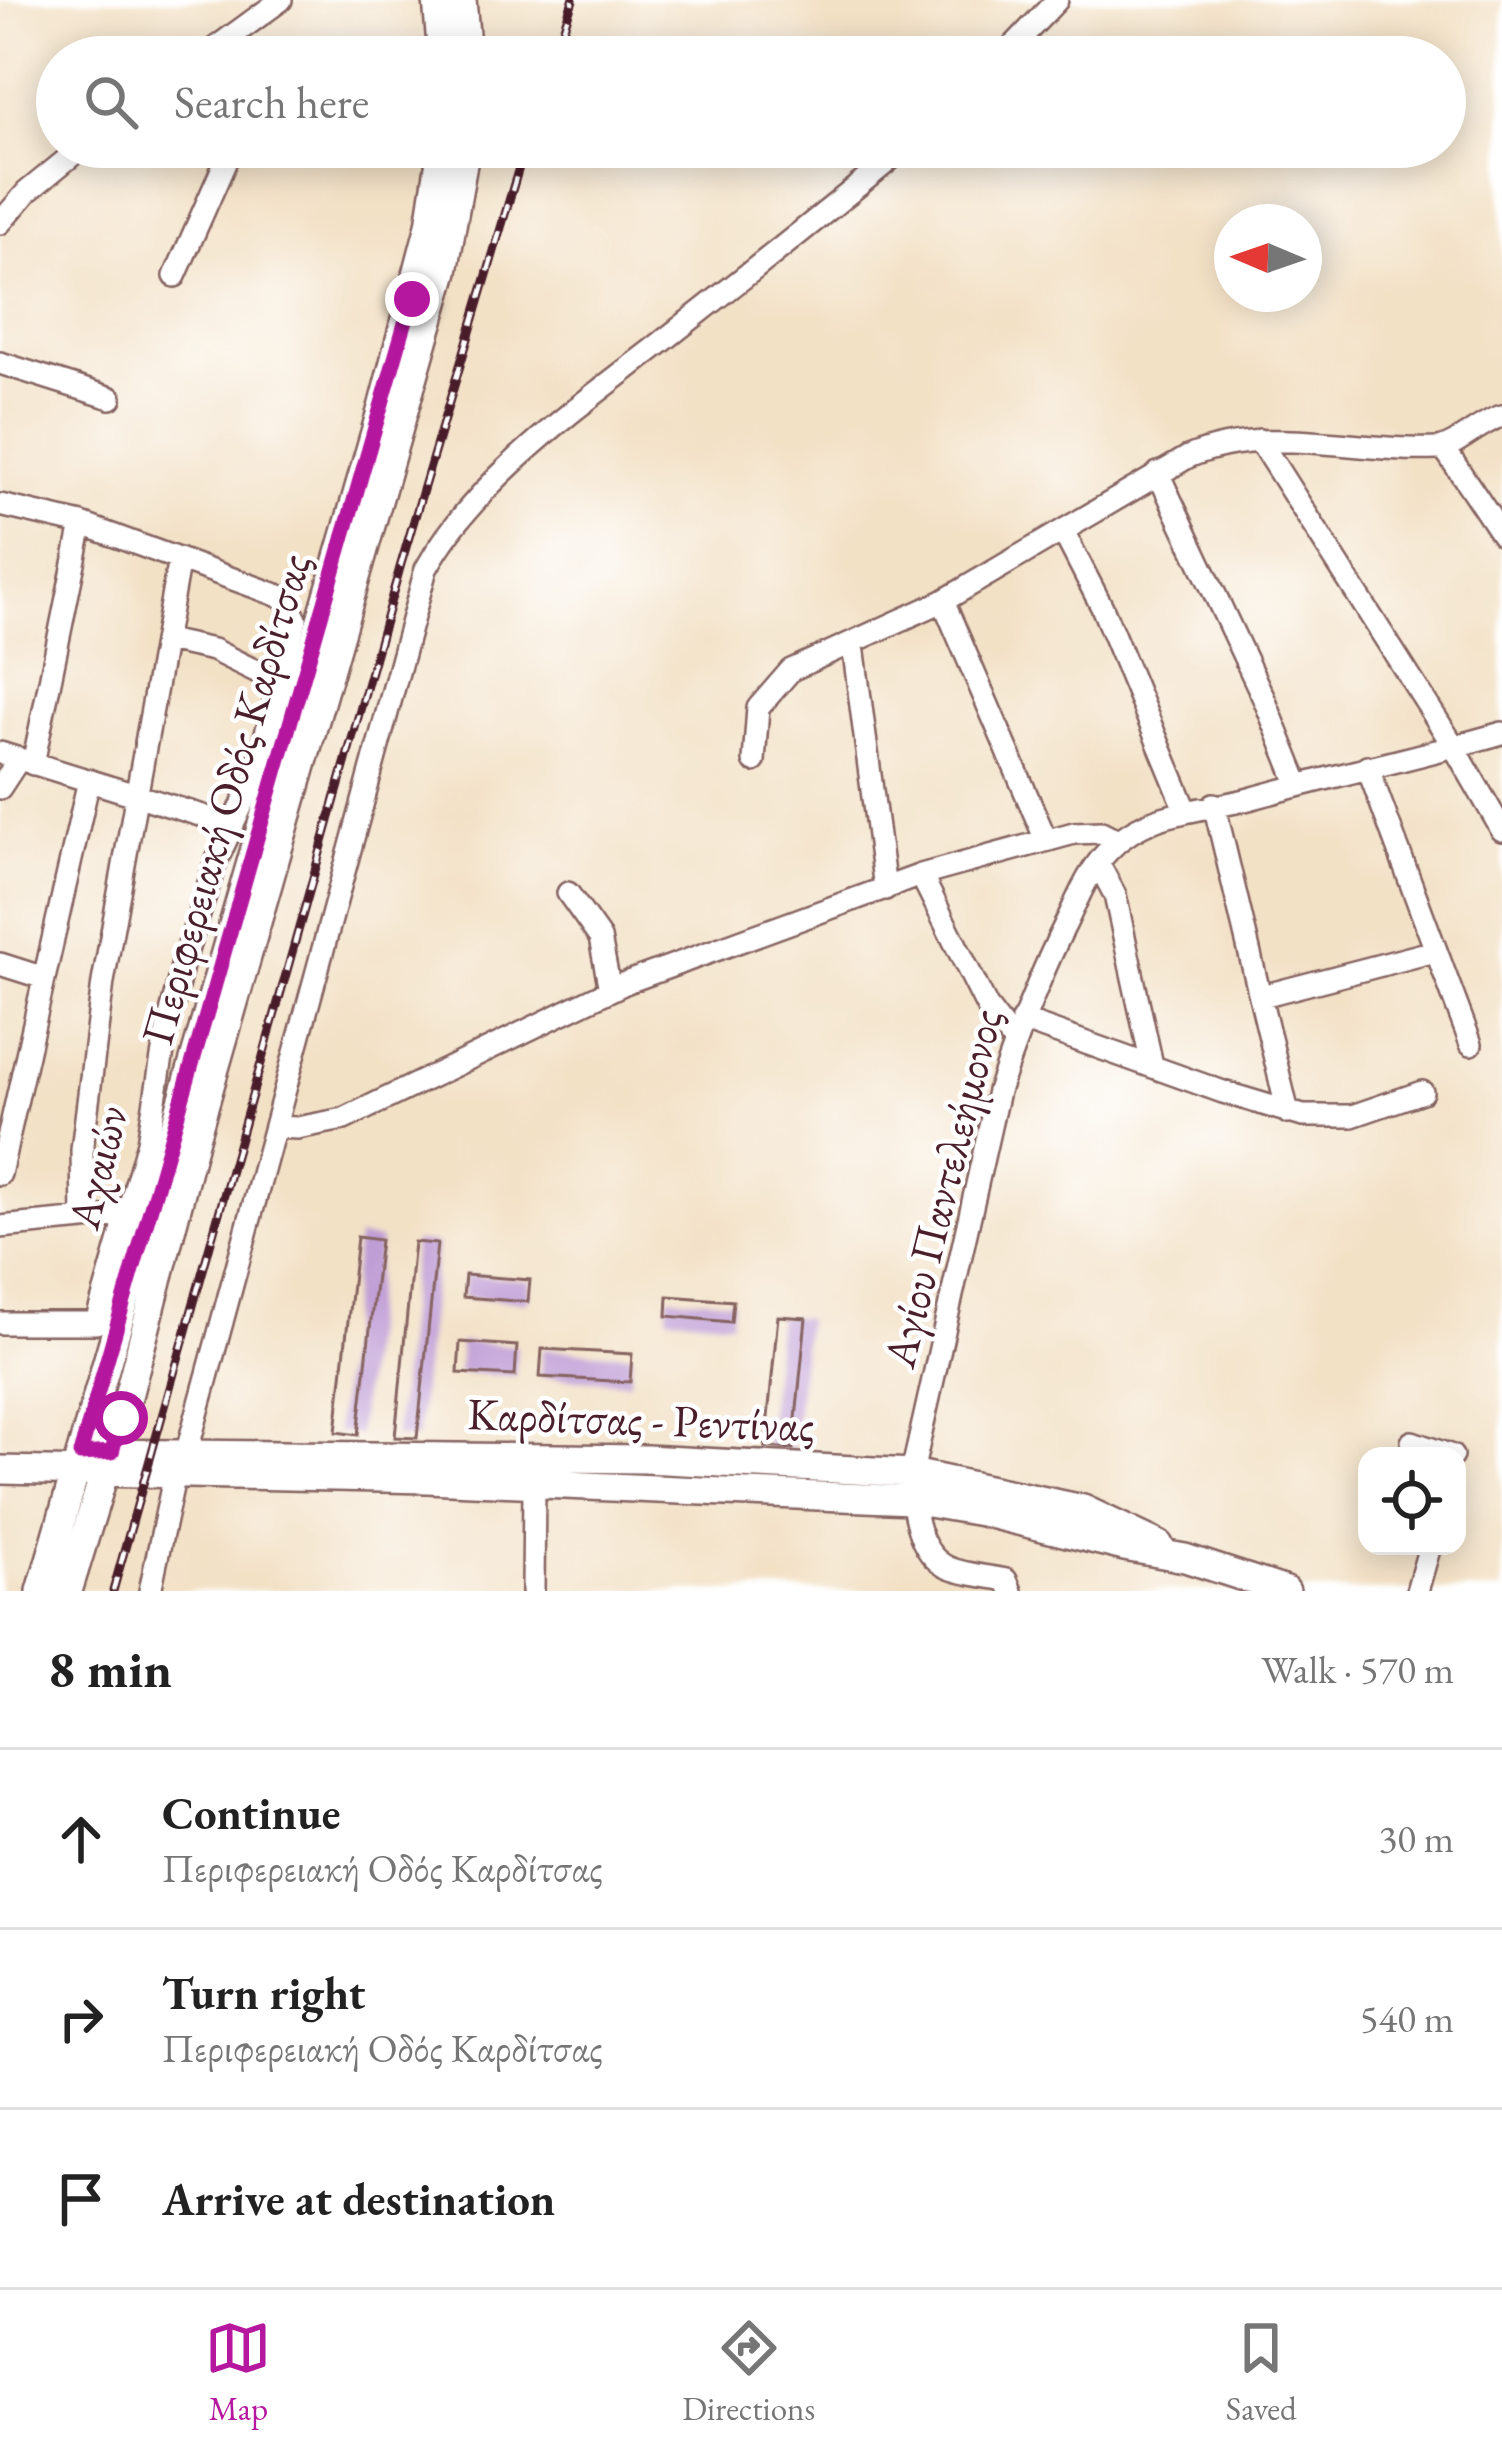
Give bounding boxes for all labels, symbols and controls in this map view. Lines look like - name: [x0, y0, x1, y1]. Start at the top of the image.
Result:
- search box: [36, 36, 1466, 168]
- icon: search: [78, 69, 144, 135]
- text: Search here: [174, 73, 369, 131]
- north arrow: [1214, 204, 1322, 312]
- route end: [385, 272, 439, 326]
- street label: Περιφερειακή Οδός Καρδίτσας: [127, 547, 323, 1051]
- street label: Αγίου Παντελεήμονος: [869, 1003, 1015, 1374]
- street label: Αχαιών: [53, 1099, 140, 1236]
- street label: Καρδίτσας - Ρεντίνας: [466, 1384, 816, 1454]
- route start: [94, 1391, 148, 1445]
- map controls: [1358, 1447, 1466, 1555]
- button: locate: [1358, 1447, 1466, 1555]
- text: 8 min: [48, 1636, 172, 1702]
- text: Walk · 570 m: [1261, 1644, 1454, 1695]
- text: Continue: [162, 1784, 340, 1842]
- icon: ahead: [48, 1806, 114, 1872]
- text: 30 m: [1378, 1813, 1454, 1864]
- text: Περιφερειακή Οδός Καρδίτσας: [162, 1842, 603, 1893]
- text: Turn right: [162, 1964, 365, 2022]
- icon: right: [48, 1986, 114, 2052]
- text: 540 m: [1360, 1993, 1454, 2044]
- text: Περιφερειακή Οδός Καρδίτσας: [162, 2022, 603, 2073]
- icon: arrive: [48, 2166, 114, 2232]
- text: Arrive at destination: [162, 2170, 555, 2228]
- tab: Map: [205, 2315, 271, 2430]
- tab: Directions: [682, 2315, 815, 2430]
- tab: Saved: [1226, 2315, 1297, 2430]

